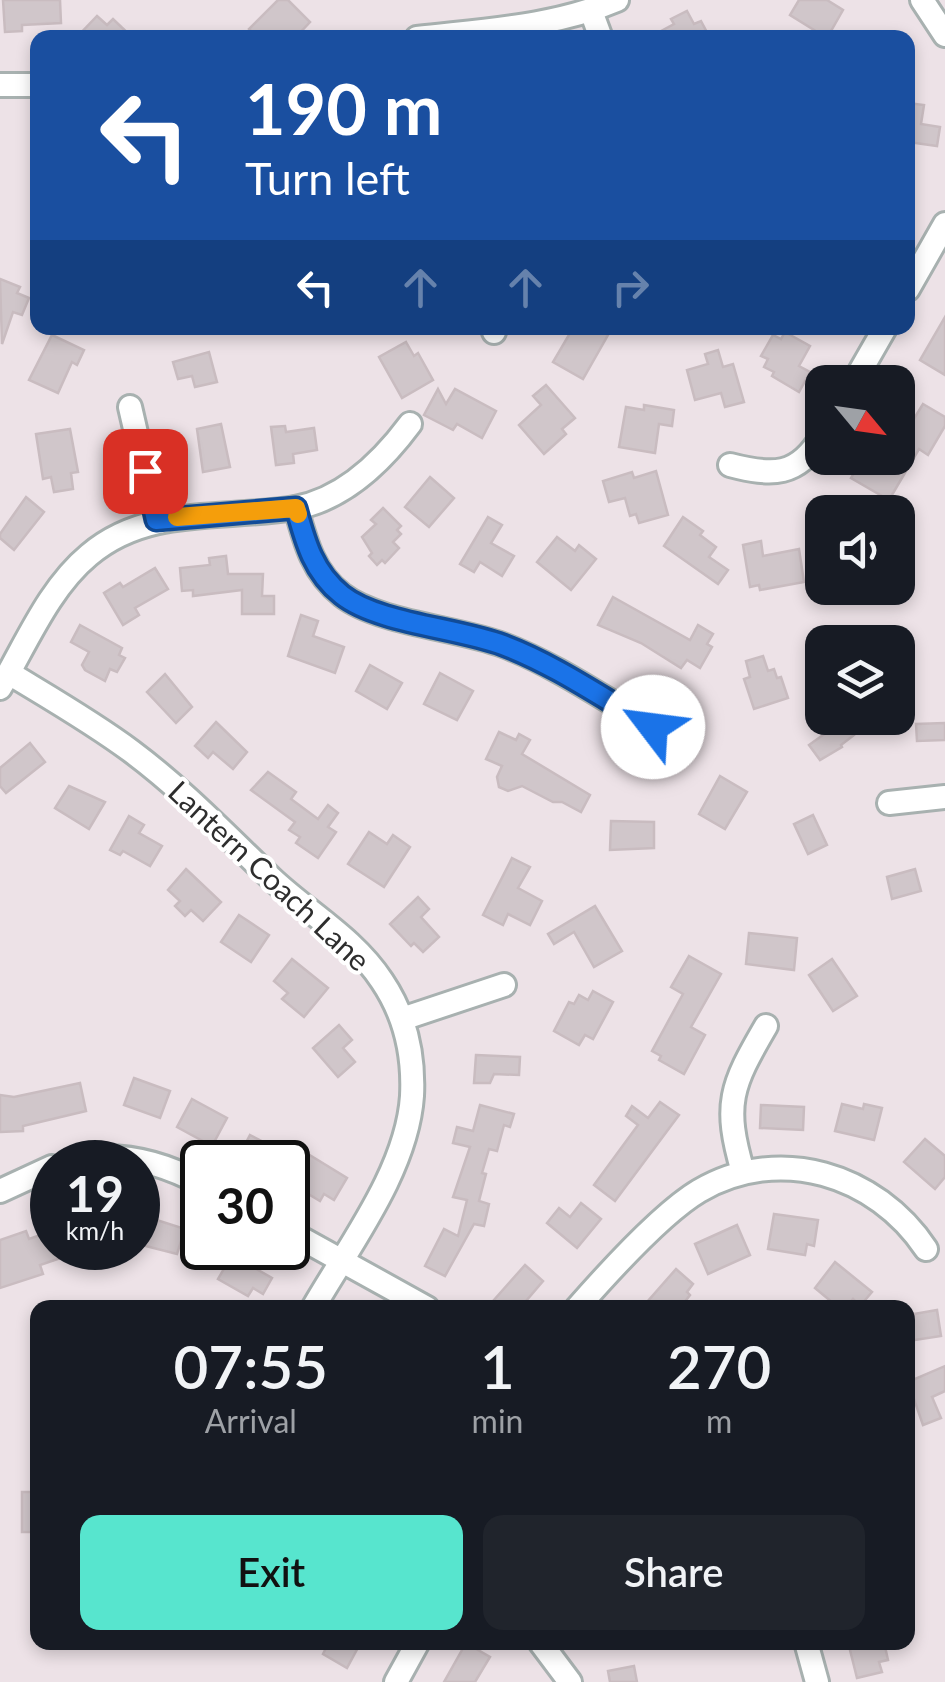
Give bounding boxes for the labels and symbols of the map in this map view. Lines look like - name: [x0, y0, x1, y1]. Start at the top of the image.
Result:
- north arrow: [805, 365, 915, 475]
- pin: [103, 429, 188, 514]
- position arrow: [601, 675, 705, 779]
- street label: Lantern Coach Lane: [162, 772, 378, 978]
- speed limit sign: 30: [180, 1140, 310, 1270]

